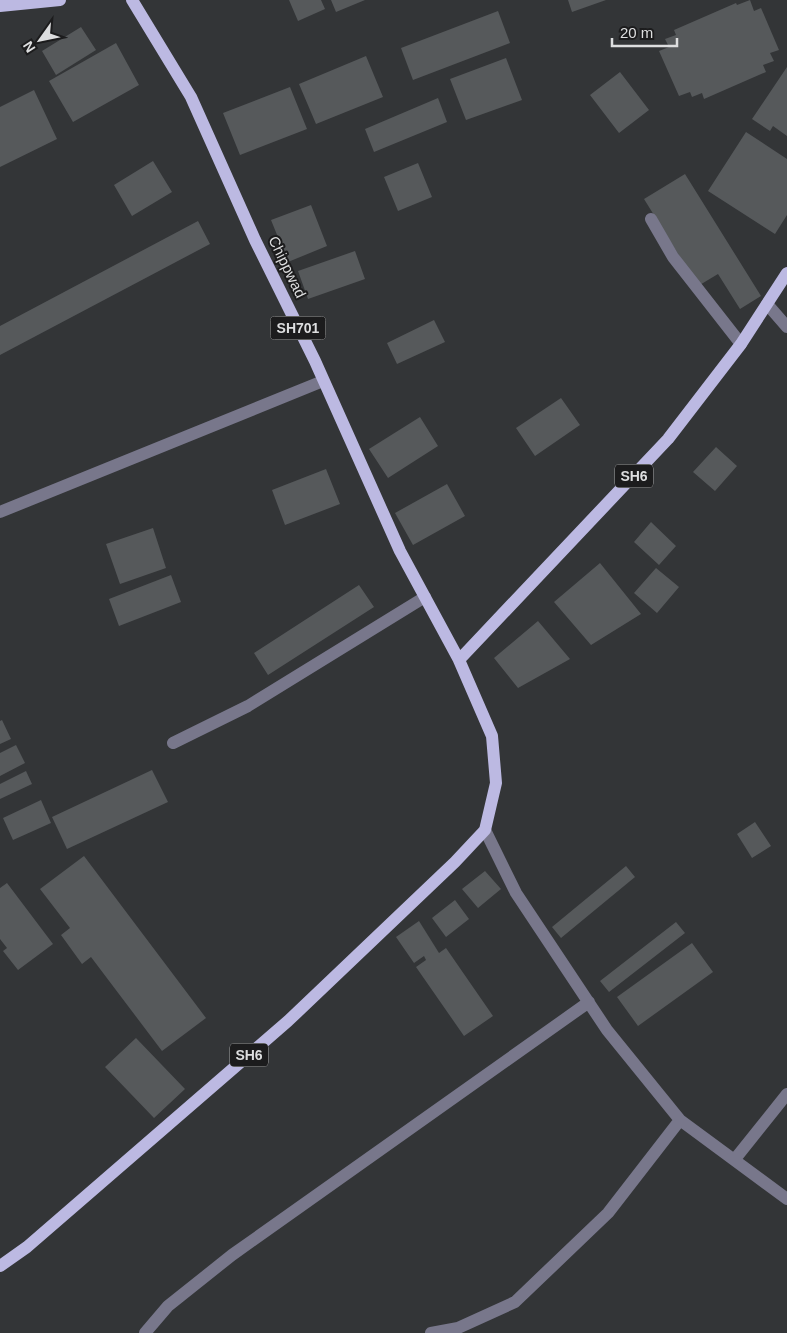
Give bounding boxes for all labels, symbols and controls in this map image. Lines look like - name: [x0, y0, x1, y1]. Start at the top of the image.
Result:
- north arrow: [15, 15, 65, 65]
- scale bar: [612, 15, 677, 47]
- text: 20 m: [620, 24, 653, 41]
- text: N: [20, 38, 39, 56]
- street label: Chippwad: [265, 233, 310, 300]
- road number: SH701: [270, 316, 326, 339]
- road number: SH6: [615, 464, 653, 488]
- road number: SH6: [230, 1044, 268, 1066]

